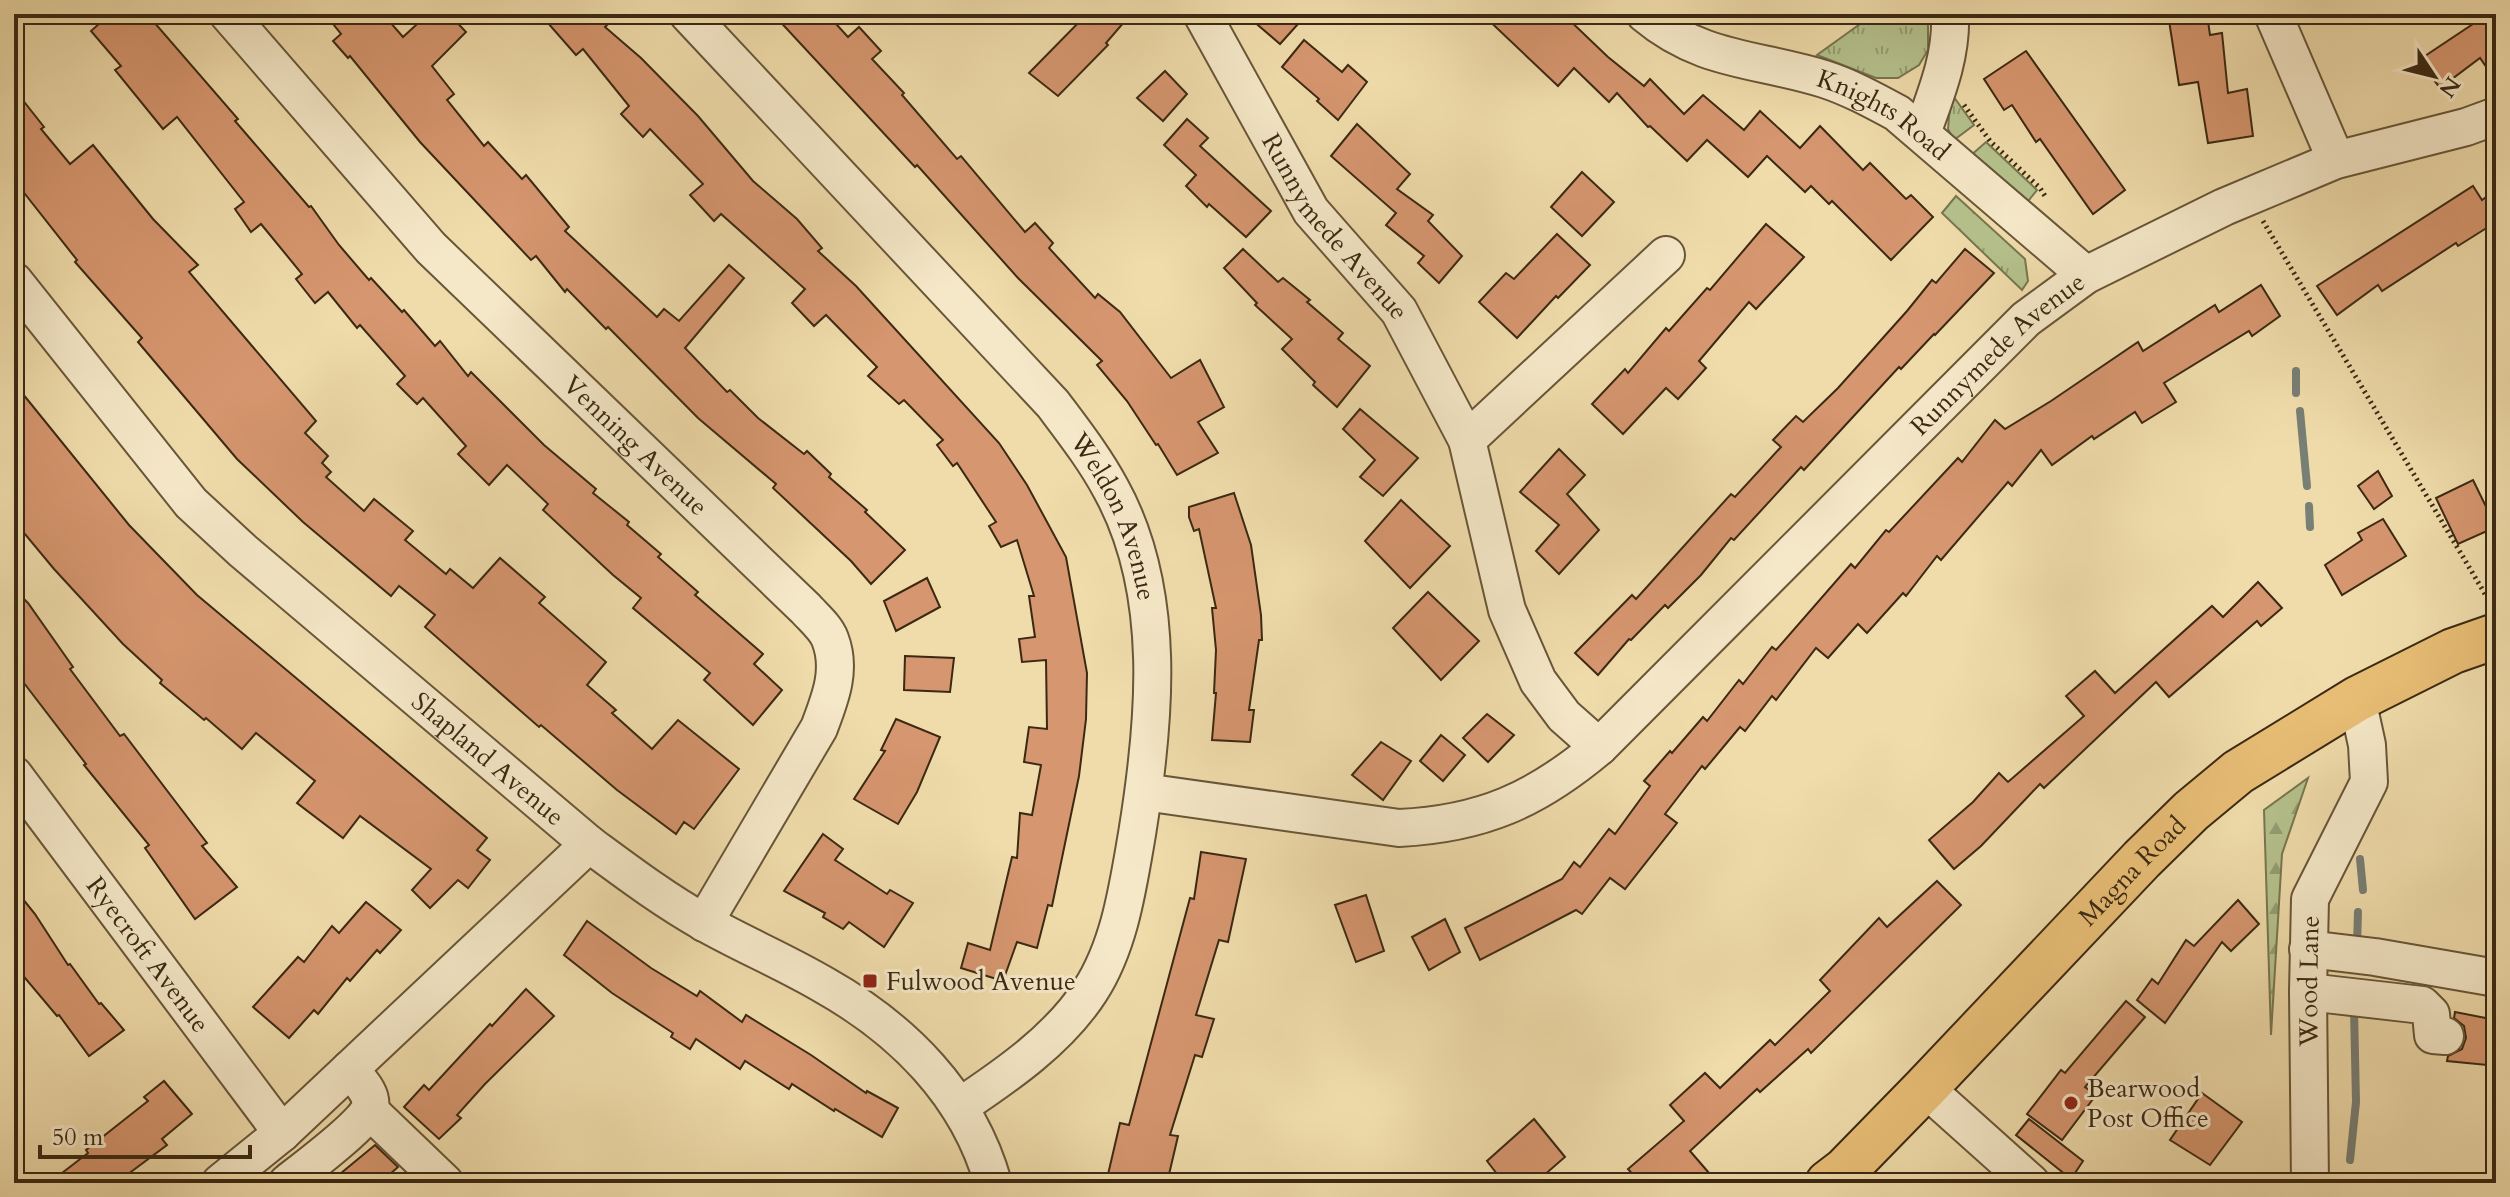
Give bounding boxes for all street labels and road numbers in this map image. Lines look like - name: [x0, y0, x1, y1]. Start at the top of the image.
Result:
- street label: Knights Road: [1812, 60, 1958, 168]
- street label: Runnymede Avenue: [1254, 127, 1418, 325]
- street label: Runnymede Avenue: [1902, 264, 2092, 443]
- street label: Venning Avenue: [556, 367, 716, 523]
- street label: Weldon Avenue: [1062, 425, 1164, 603]
- street label: Shapland Avenue: [404, 684, 572, 833]
- street label: Magna Road: [2070, 808, 2194, 933]
- street label: Ryecroft Avenue: [78, 869, 218, 1039]
- street label: Wood Lane: [2290, 915, 2327, 1048]

